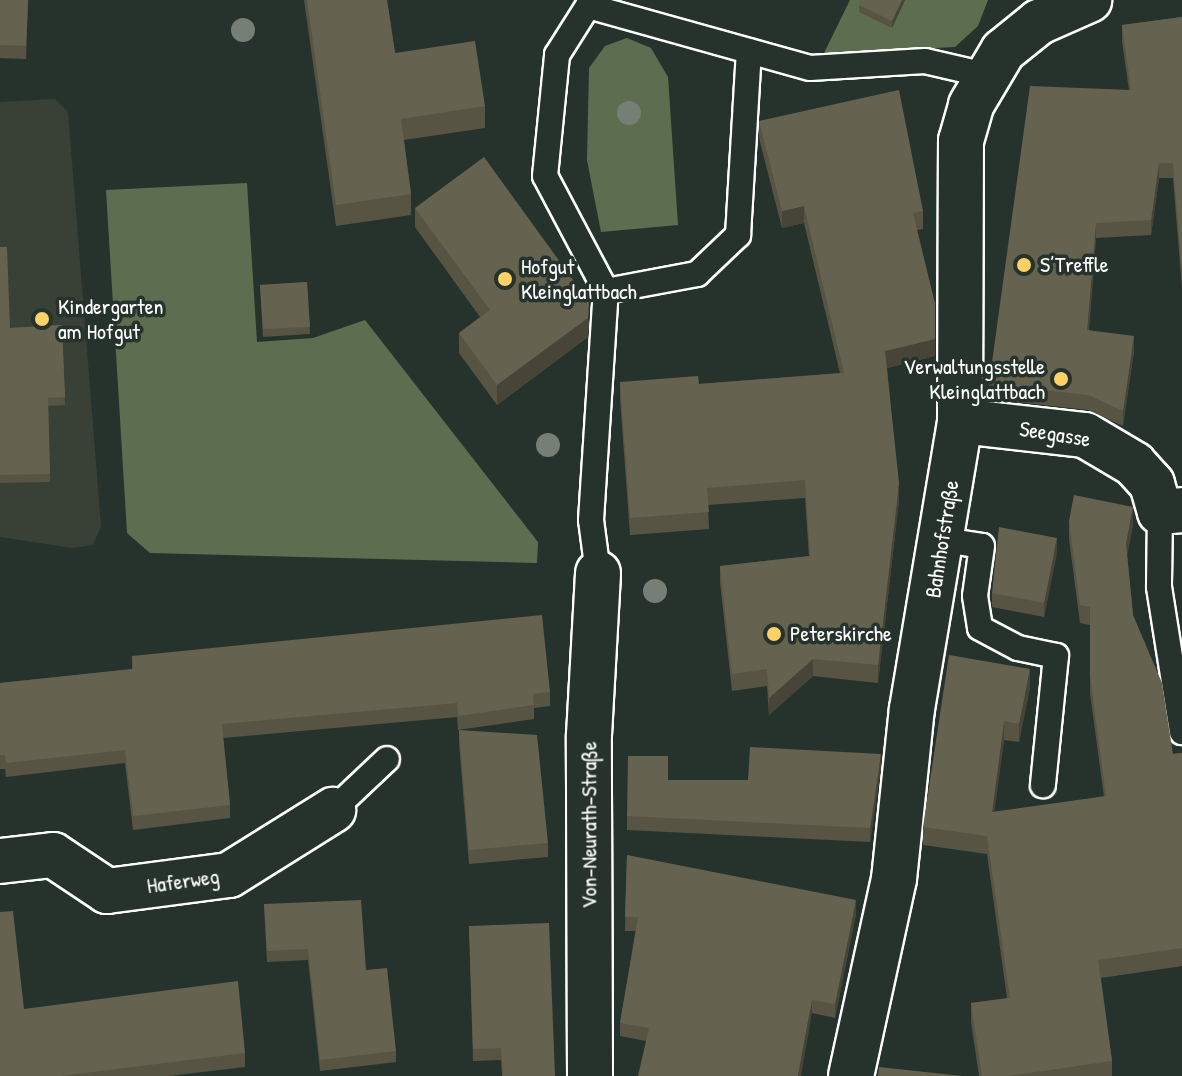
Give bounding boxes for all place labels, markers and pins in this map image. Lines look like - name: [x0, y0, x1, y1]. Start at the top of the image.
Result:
- place label: S’Treffle: [1040, 252, 1109, 278]
- place label: Hofgut Kleinglattbach: [521, 253, 637, 304]
- marker: S’Treffle: [1015, 256, 1033, 274]
- marker: Hofgut Kleinglattbach: [496, 270, 514, 288]
- place label: Kindergarten am Hofgut: [58, 293, 163, 344]
- marker: Kindergarten am Hofgut: [33, 310, 51, 328]
- place label: Verwaltungsstelle Kleinglattbach: [903, 353, 1045, 404]
- marker: Verwaltungsstelle Kleinglattbach: [1052, 370, 1070, 388]
- place label: Peterskirche: [790, 621, 892, 647]
- marker: Peterskirche: [765, 625, 783, 643]

